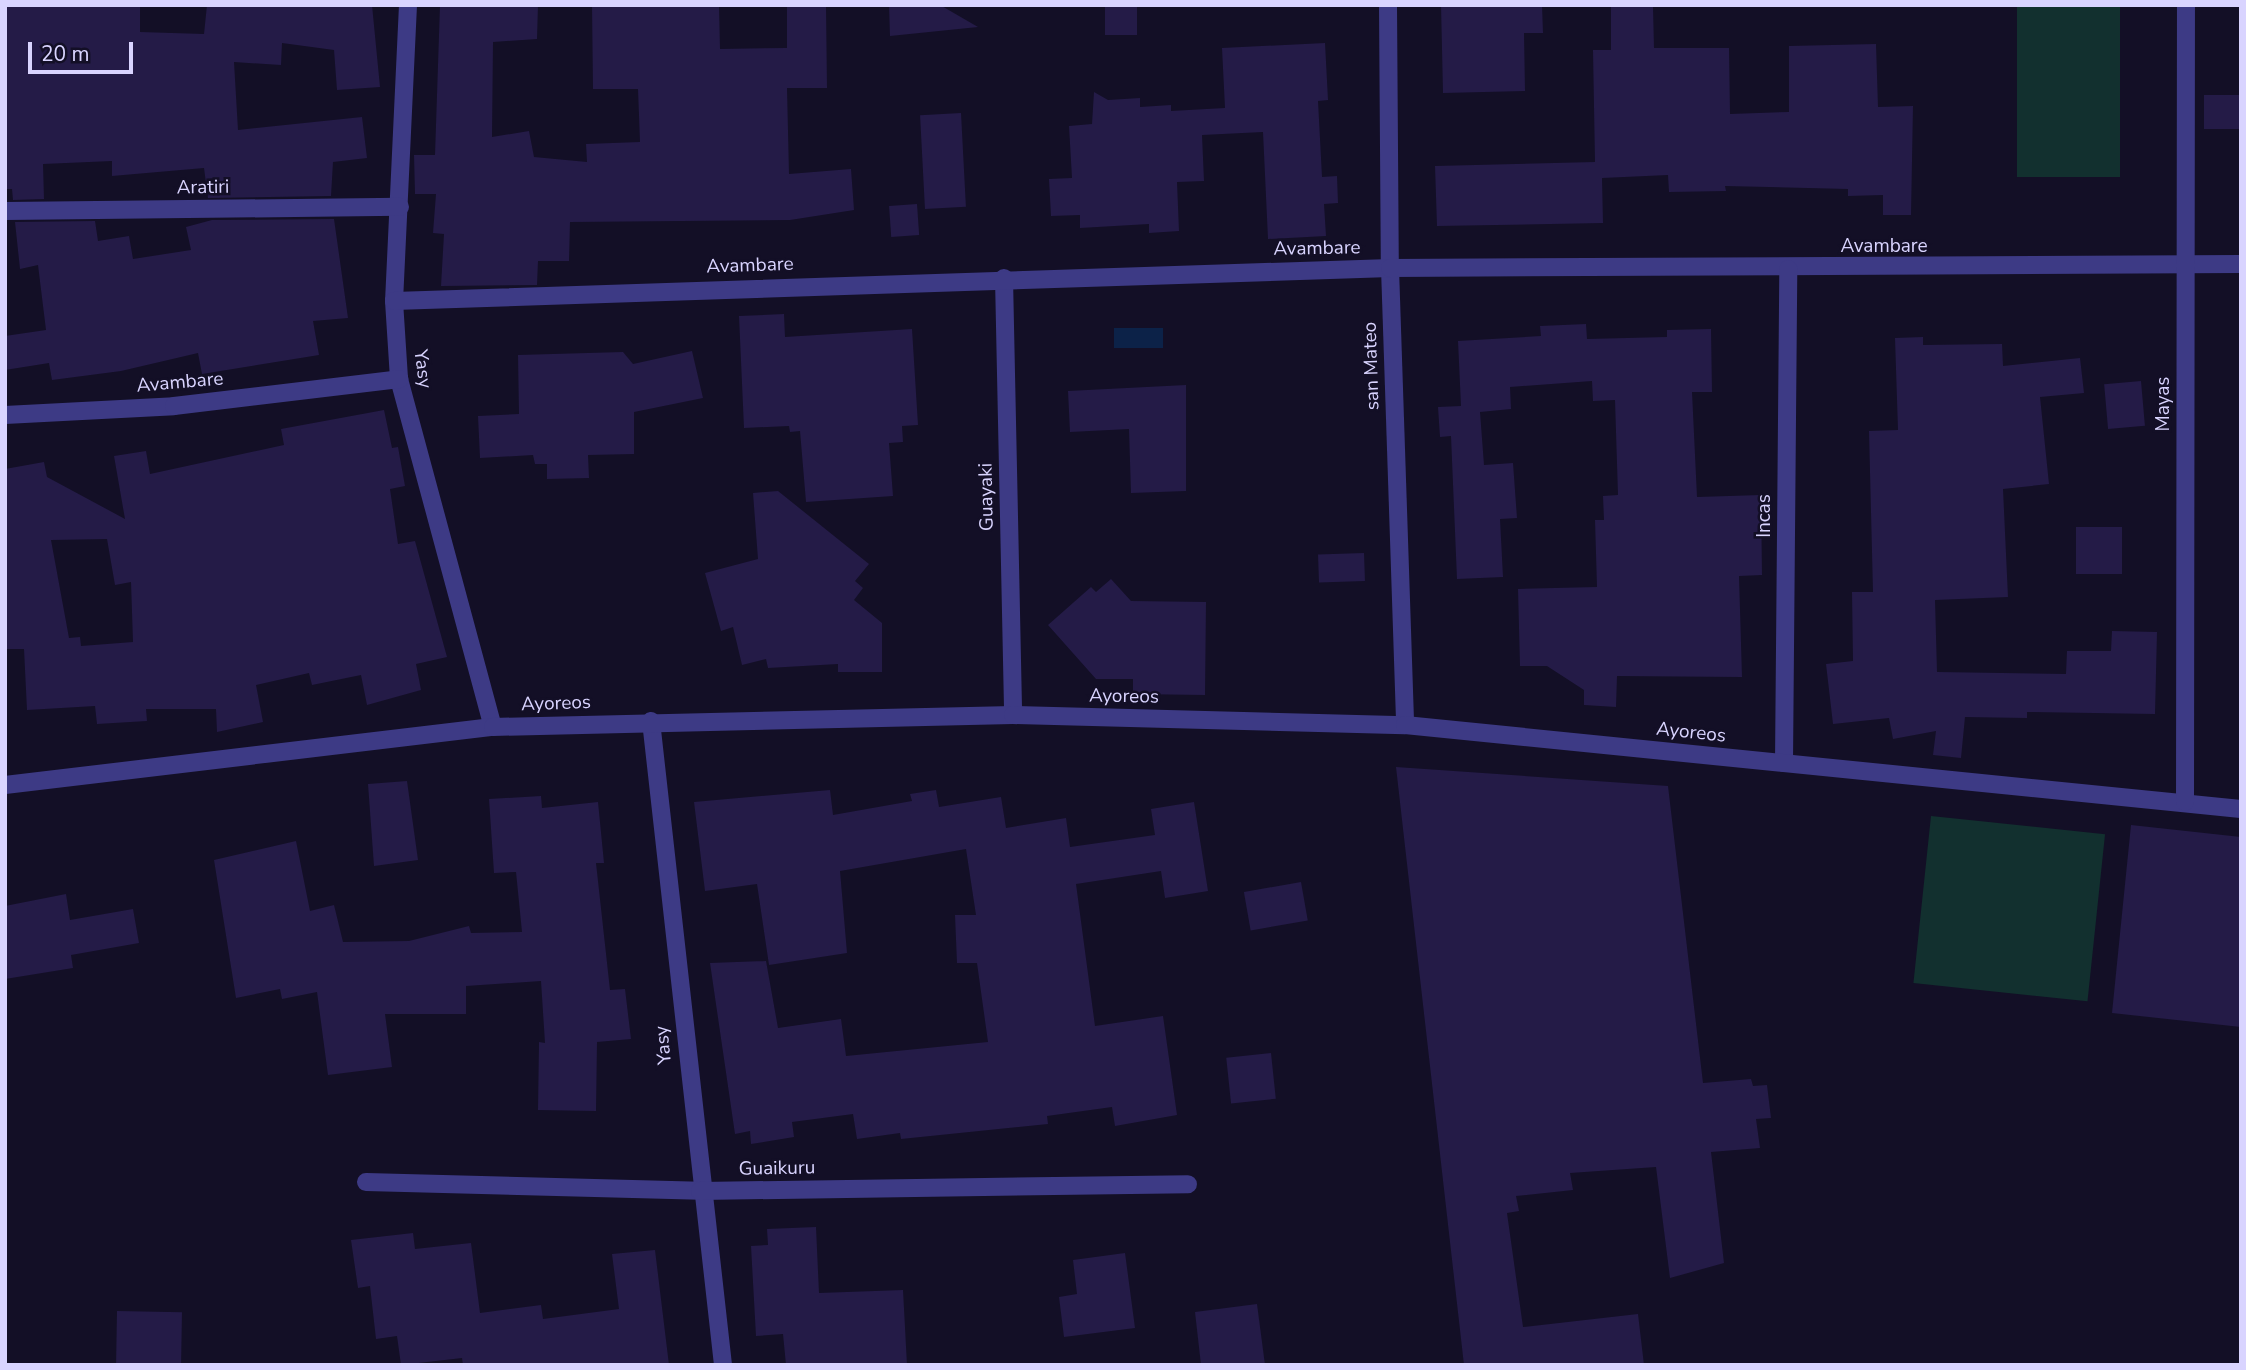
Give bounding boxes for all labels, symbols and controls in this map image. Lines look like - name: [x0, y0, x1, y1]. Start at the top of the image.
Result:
- scale bar: [32, 28, 136, 72]
- text: 20 m: [41, 40, 90, 68]
- street label: Aratiri: [176, 176, 230, 200]
- street label: Avambare: [1840, 236, 1928, 258]
- street label: Avambare: [1273, 237, 1361, 261]
- street label: Avambare: [706, 253, 794, 279]
- street label: san Mateo: [1359, 321, 1385, 411]
- street label: Yasy: [408, 348, 436, 390]
- street label: Avambare: [136, 368, 224, 398]
- street label: Mayas: [2153, 376, 2175, 432]
- street label: Guayaki: [975, 463, 999, 531]
- street label: Incas: [1754, 494, 1776, 538]
- street label: Ayoreos: [1089, 685, 1159, 709]
- street label: Ayoreos: [521, 691, 591, 717]
- street label: Ayoreos: [1655, 718, 1727, 748]
- street label: Yasy: [651, 1025, 677, 1065]
- street label: Guaikuru: [739, 1157, 815, 1181]

